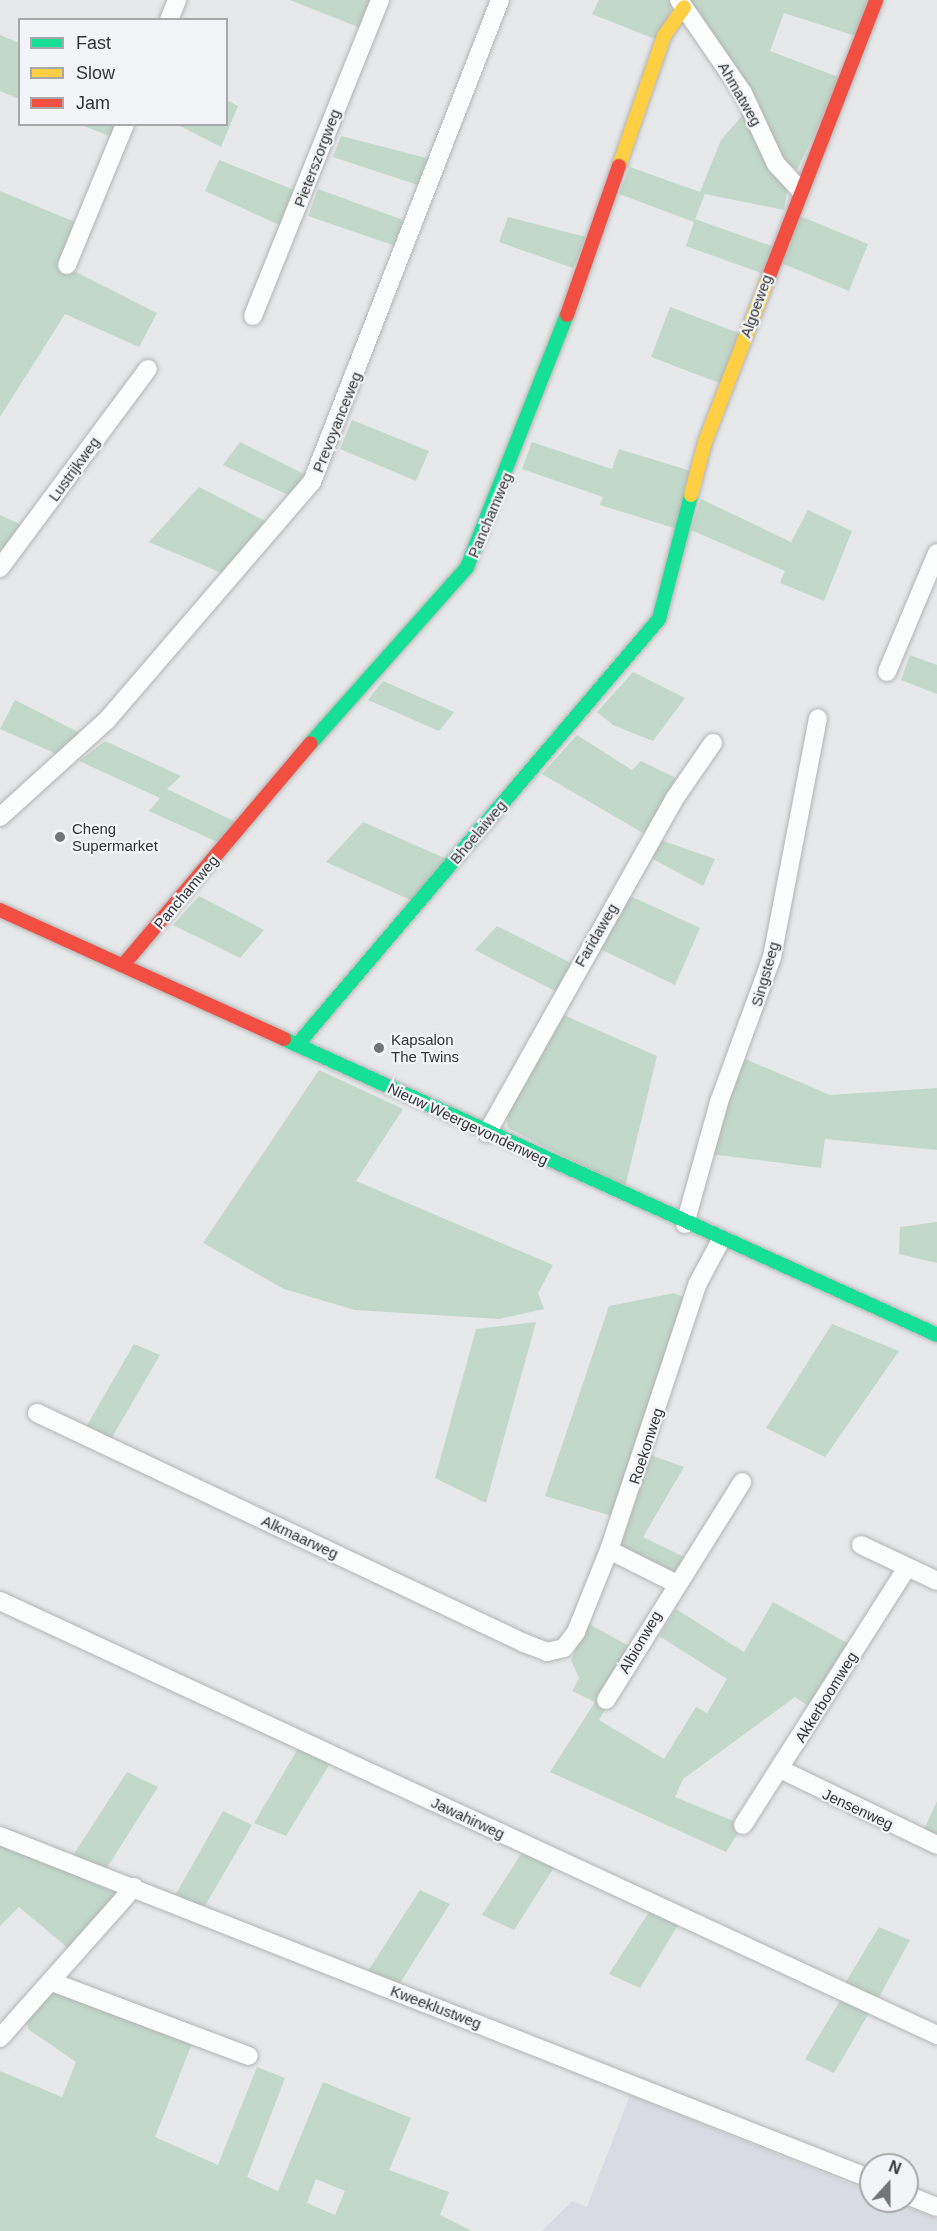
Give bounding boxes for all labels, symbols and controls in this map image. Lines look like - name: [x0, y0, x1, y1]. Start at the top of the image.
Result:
- legend: [18, 18, 228, 126]
- text: Fast: [76, 33, 111, 53]
- street label: Ahmatweg: [714, 59, 766, 129]
- text: Slow: [76, 63, 115, 83]
- text: Jam: [76, 93, 110, 113]
- street label: Pieterszorgweg: [290, 107, 344, 209]
- street label: Algoeweg: [736, 272, 776, 340]
- street label: Prevoyanceweg: [309, 369, 365, 475]
- street label: Lustrijkweg: [45, 433, 103, 505]
- street label: Panchamweg: [464, 470, 516, 560]
- street label: Bhoelaiweg: [446, 797, 510, 867]
- place label: Cheng Supermarket: [72, 819, 158, 854]
- marker: Cheng Supermarket: [53, 830, 67, 844]
- street label: Panchamweg: [150, 851, 222, 933]
- street label: Faridaweg: [571, 900, 621, 970]
- street label: Singsteeg: [747, 939, 783, 1009]
- place label: Kapsalon The Twins: [391, 1030, 459, 1065]
- marker: Kapsalon The Twins: [372, 1041, 386, 1055]
- street label: Nieuw Weergevondenweg: [385, 1079, 551, 1169]
- street label: Roekonweg: [625, 1406, 667, 1486]
- street label: Alkmaarweg: [259, 1511, 341, 1563]
- street label: Albionweg: [615, 1608, 665, 1676]
- street label: Akkerboomweg: [791, 1648, 861, 1746]
- street label: Jensenweg: [820, 1785, 896, 1833]
- street label: Jawahirweg: [428, 1793, 508, 1843]
- street label: Kweeklustweg: [388, 1981, 484, 2033]
- north arrow: [859, 2153, 919, 2213]
- text: N: [886, 2158, 903, 2178]

